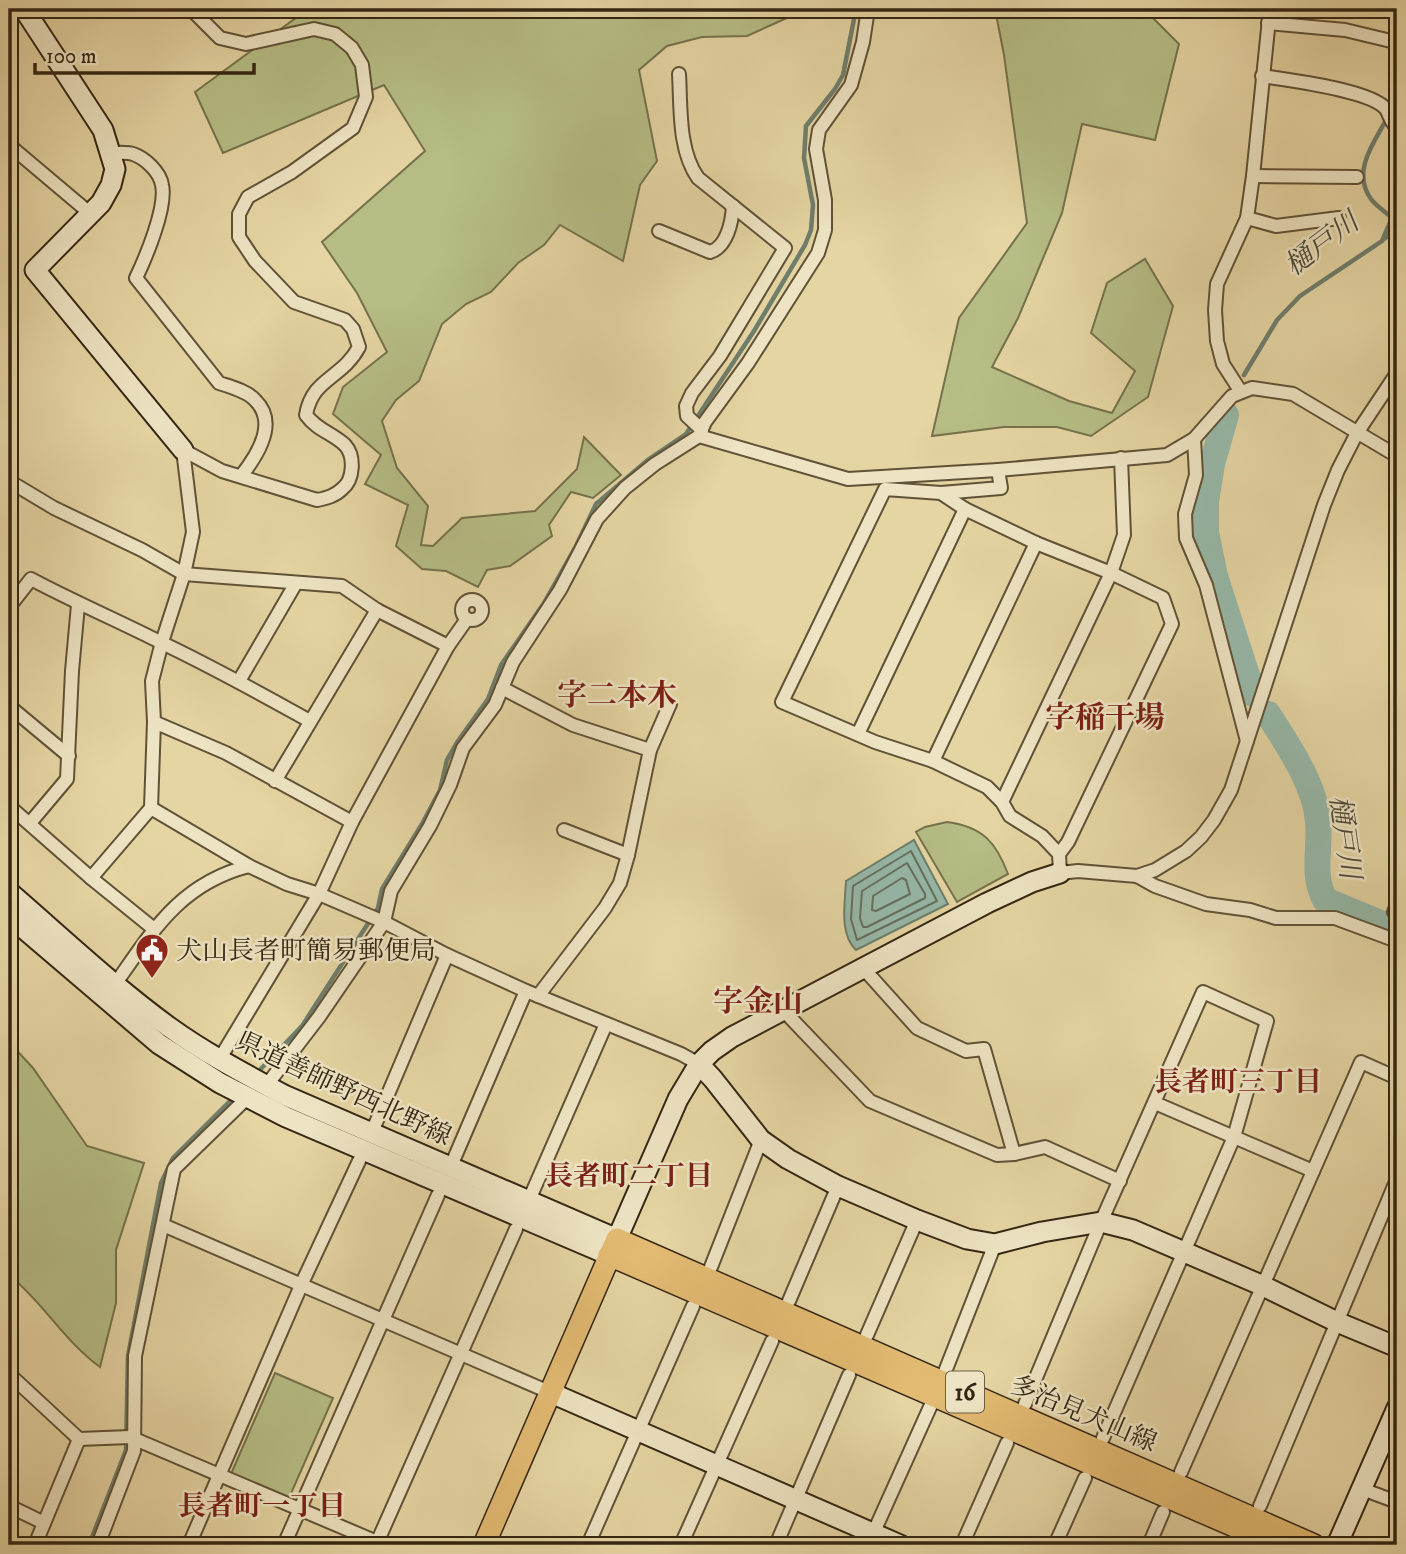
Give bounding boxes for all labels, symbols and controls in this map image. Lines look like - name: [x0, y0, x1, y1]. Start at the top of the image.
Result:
- scale bar: [35, 32, 254, 76]
- text: 100 m: [46, 44, 97, 70]
- water label: 樋戸川: [1278, 203, 1368, 283]
- district label: 字二本木: [557, 678, 677, 715]
- district label: 字稲干場: [1045, 700, 1165, 737]
- water label: 樋戸川: [1321, 793, 1368, 884]
- public building icon: 犬山長者町簡易郵便局: [133, 931, 171, 980]
- place label: 犬山長者町簡易郵便局: [176, 935, 436, 968]
- district label: 字金山: [713, 984, 803, 1021]
- street label: 県道善師野西北野線: [230, 1025, 456, 1154]
- district label: 長者町三丁目: [1154, 1065, 1322, 1100]
- district label: 長者町二丁目: [545, 1159, 713, 1194]
- street label: 多治見犬山線: [1005, 1369, 1162, 1460]
- road number: 16: [946, 1372, 984, 1412]
- district label: 長者町一丁目: [178, 1489, 346, 1524]

